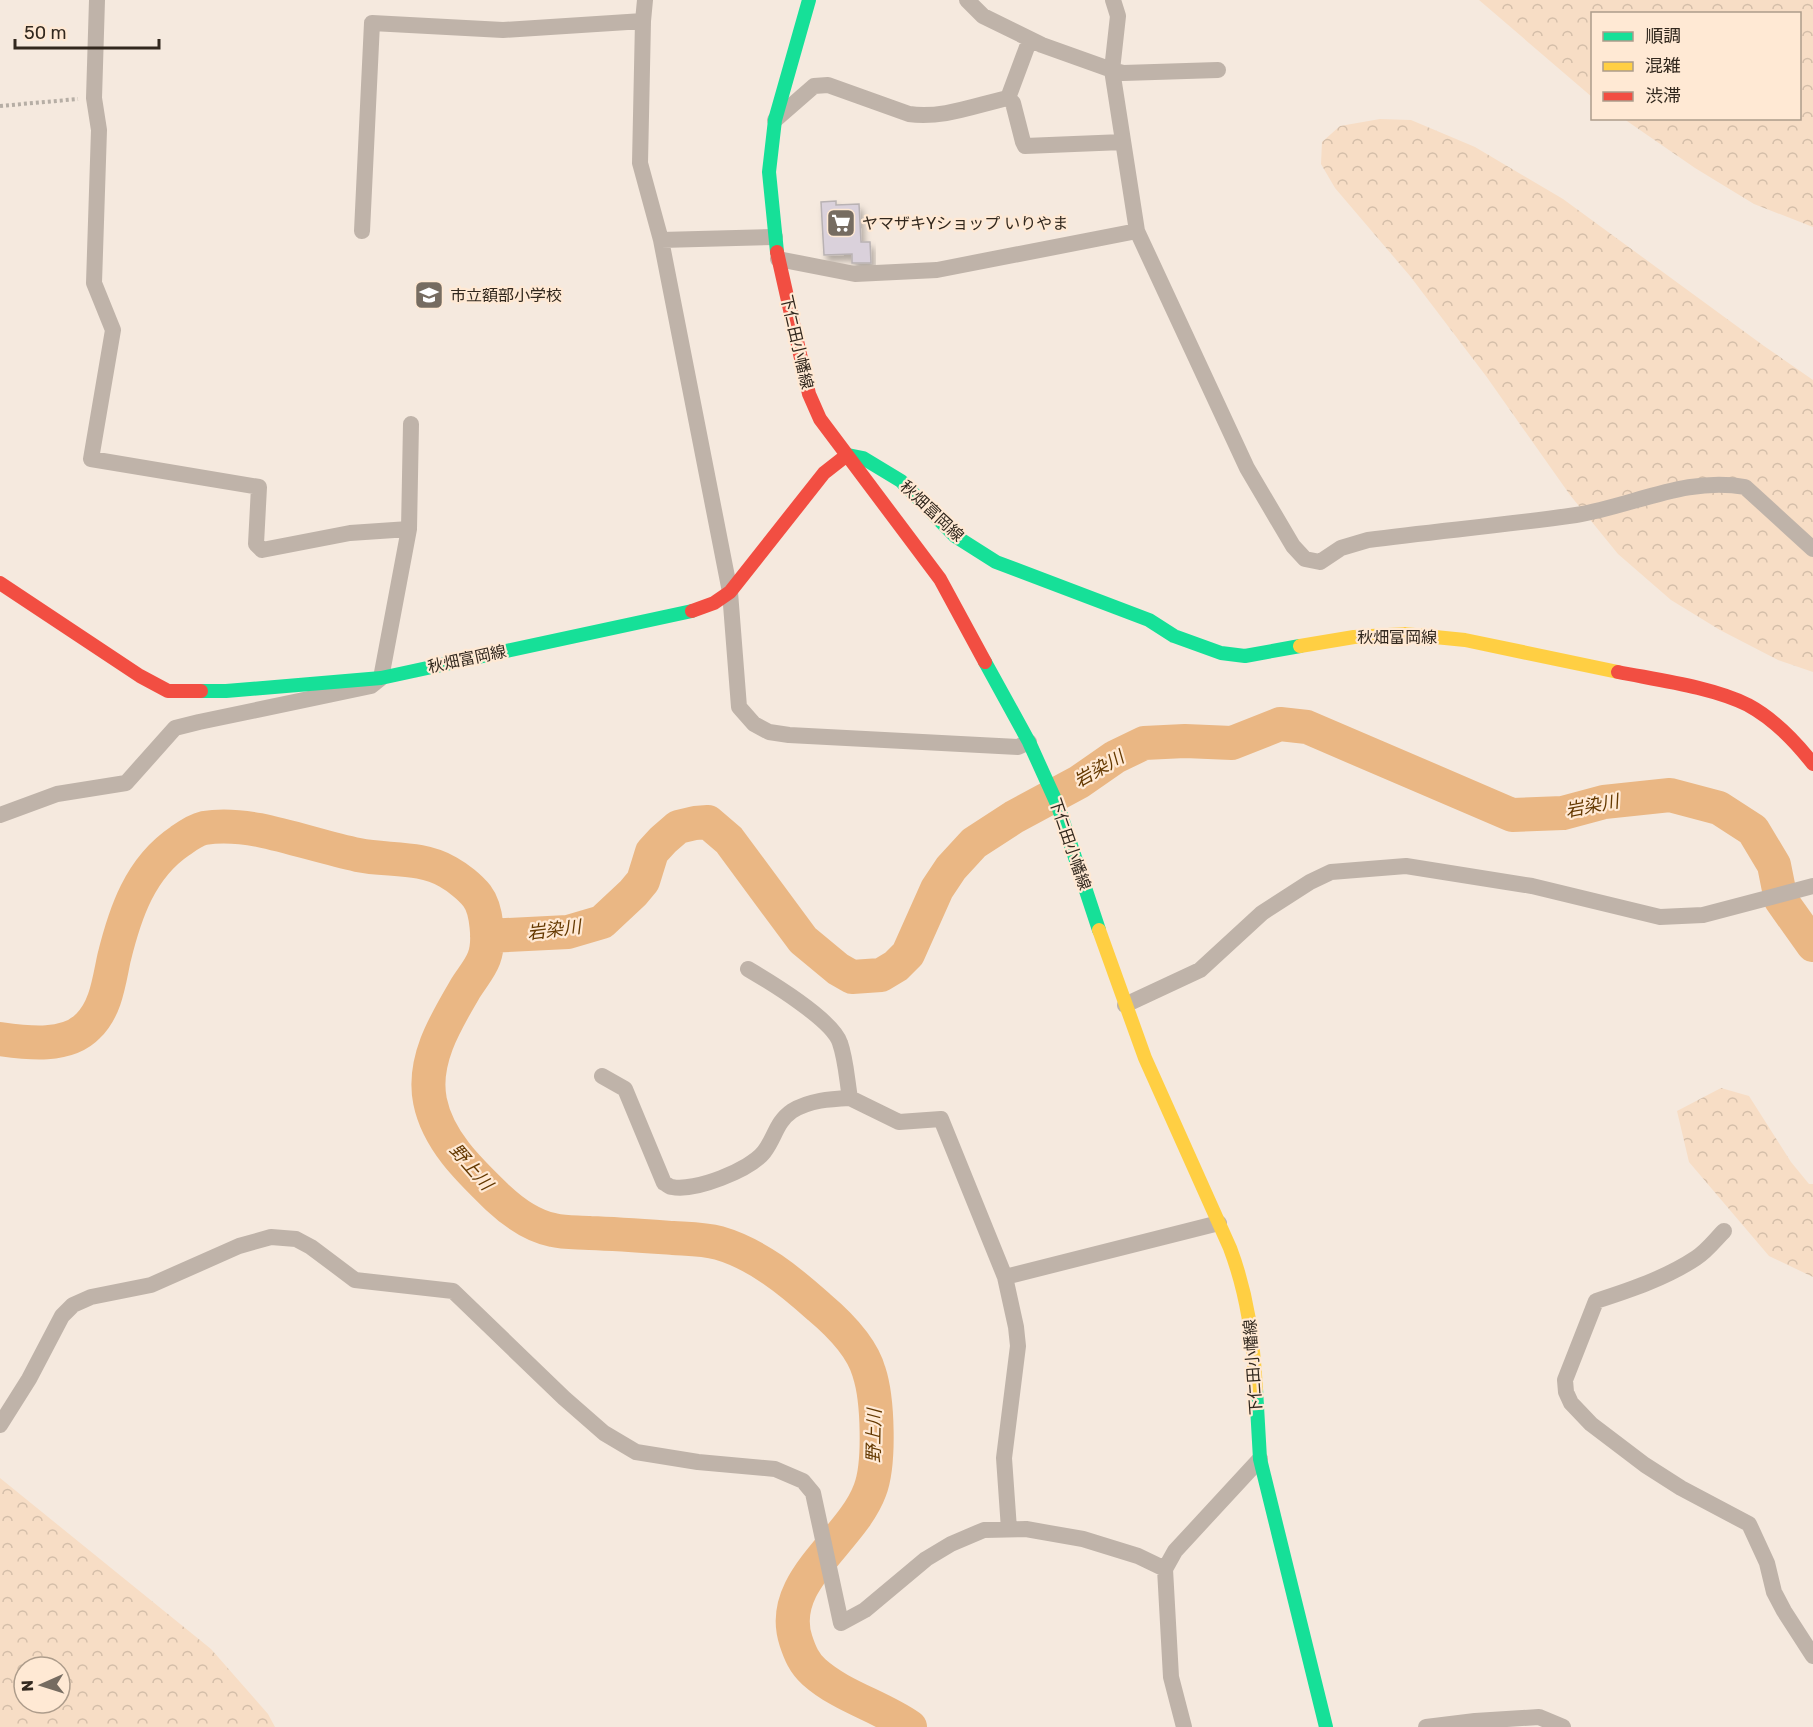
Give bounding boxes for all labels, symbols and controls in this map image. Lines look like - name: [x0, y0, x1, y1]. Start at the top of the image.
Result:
- scale bar: [15, 12, 159, 50]
- legend: [1591, 12, 1801, 120]
- text: 50 m: [24, 22, 67, 44]
- text: 順調: [1645, 25, 1681, 47]
- text: 混雑: [1645, 55, 1681, 77]
- text: 渋滞: [1645, 85, 1681, 107]
- supermarket icon: ヤマザキYショップ いりやま: [825, 207, 857, 239]
- place label: ヤマザキYショップ いりやま: [862, 214, 1068, 233]
- school or university icon: 市立額部小学校: [413, 279, 445, 311]
- place label: 市立額部小学校: [450, 286, 562, 305]
- street label: 下仁田小幡線: [777, 293, 817, 391]
- street label: 秋畑富岡線: [896, 477, 968, 545]
- street label: 秋畑富岡線: [1357, 628, 1437, 647]
- street label: 秋畑富岡線: [426, 641, 508, 677]
- water label: 岩染川: [1070, 745, 1130, 792]
- water label: 岩染川: [1563, 790, 1623, 822]
- street label: 下仁田小幡線: [1045, 796, 1095, 892]
- water label: 岩染川: [526, 916, 584, 944]
- water label: 野上川: [445, 1139, 498, 1196]
- street label: 下仁田小幡線: [1240, 1318, 1266, 1416]
- water label: 野上川: [863, 1407, 886, 1463]
- north arrow: [12, 1655, 72, 1715]
- text: N: [18, 1680, 37, 1692]

